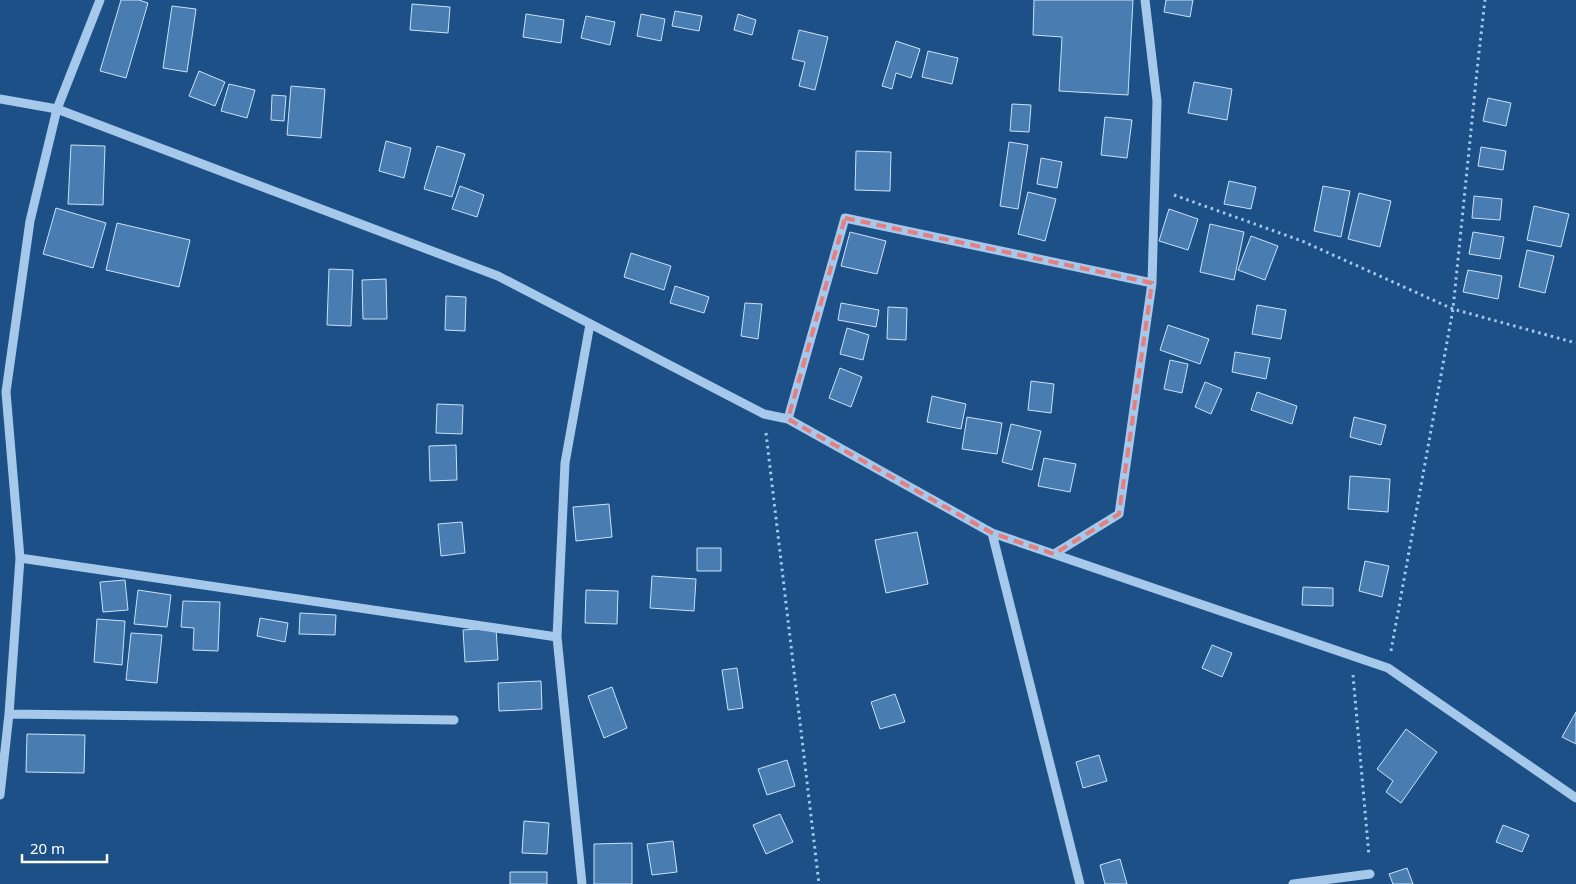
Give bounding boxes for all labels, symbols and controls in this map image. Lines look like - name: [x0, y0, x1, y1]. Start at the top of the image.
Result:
- scale bar: [22, 832, 108, 864]
- text: 20 m: [30, 838, 65, 858]

